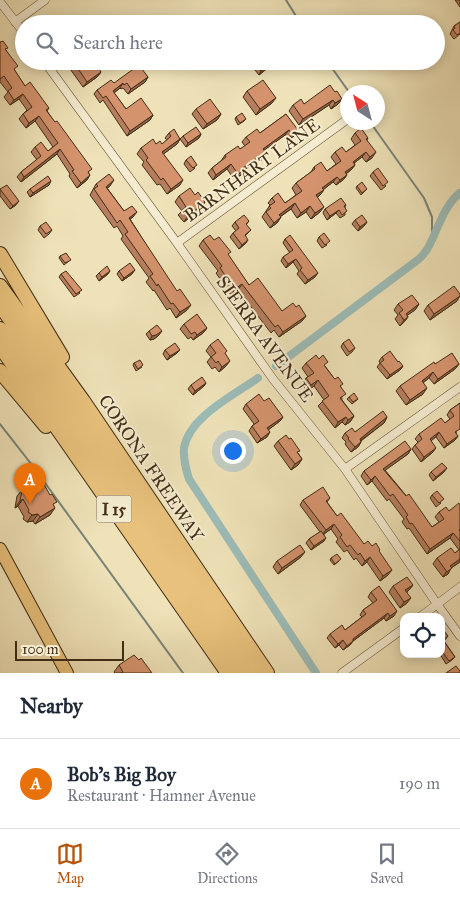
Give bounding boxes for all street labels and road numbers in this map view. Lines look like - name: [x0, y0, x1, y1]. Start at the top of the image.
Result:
- street label: BARNHART LANE: [180, 113, 324, 227]
- street label: SIERRA AVENUE: [212, 272, 318, 407]
- street label: CORONA FREEWAY: [94, 390, 209, 546]
- road number: I 15: [96, 496, 132, 522]

